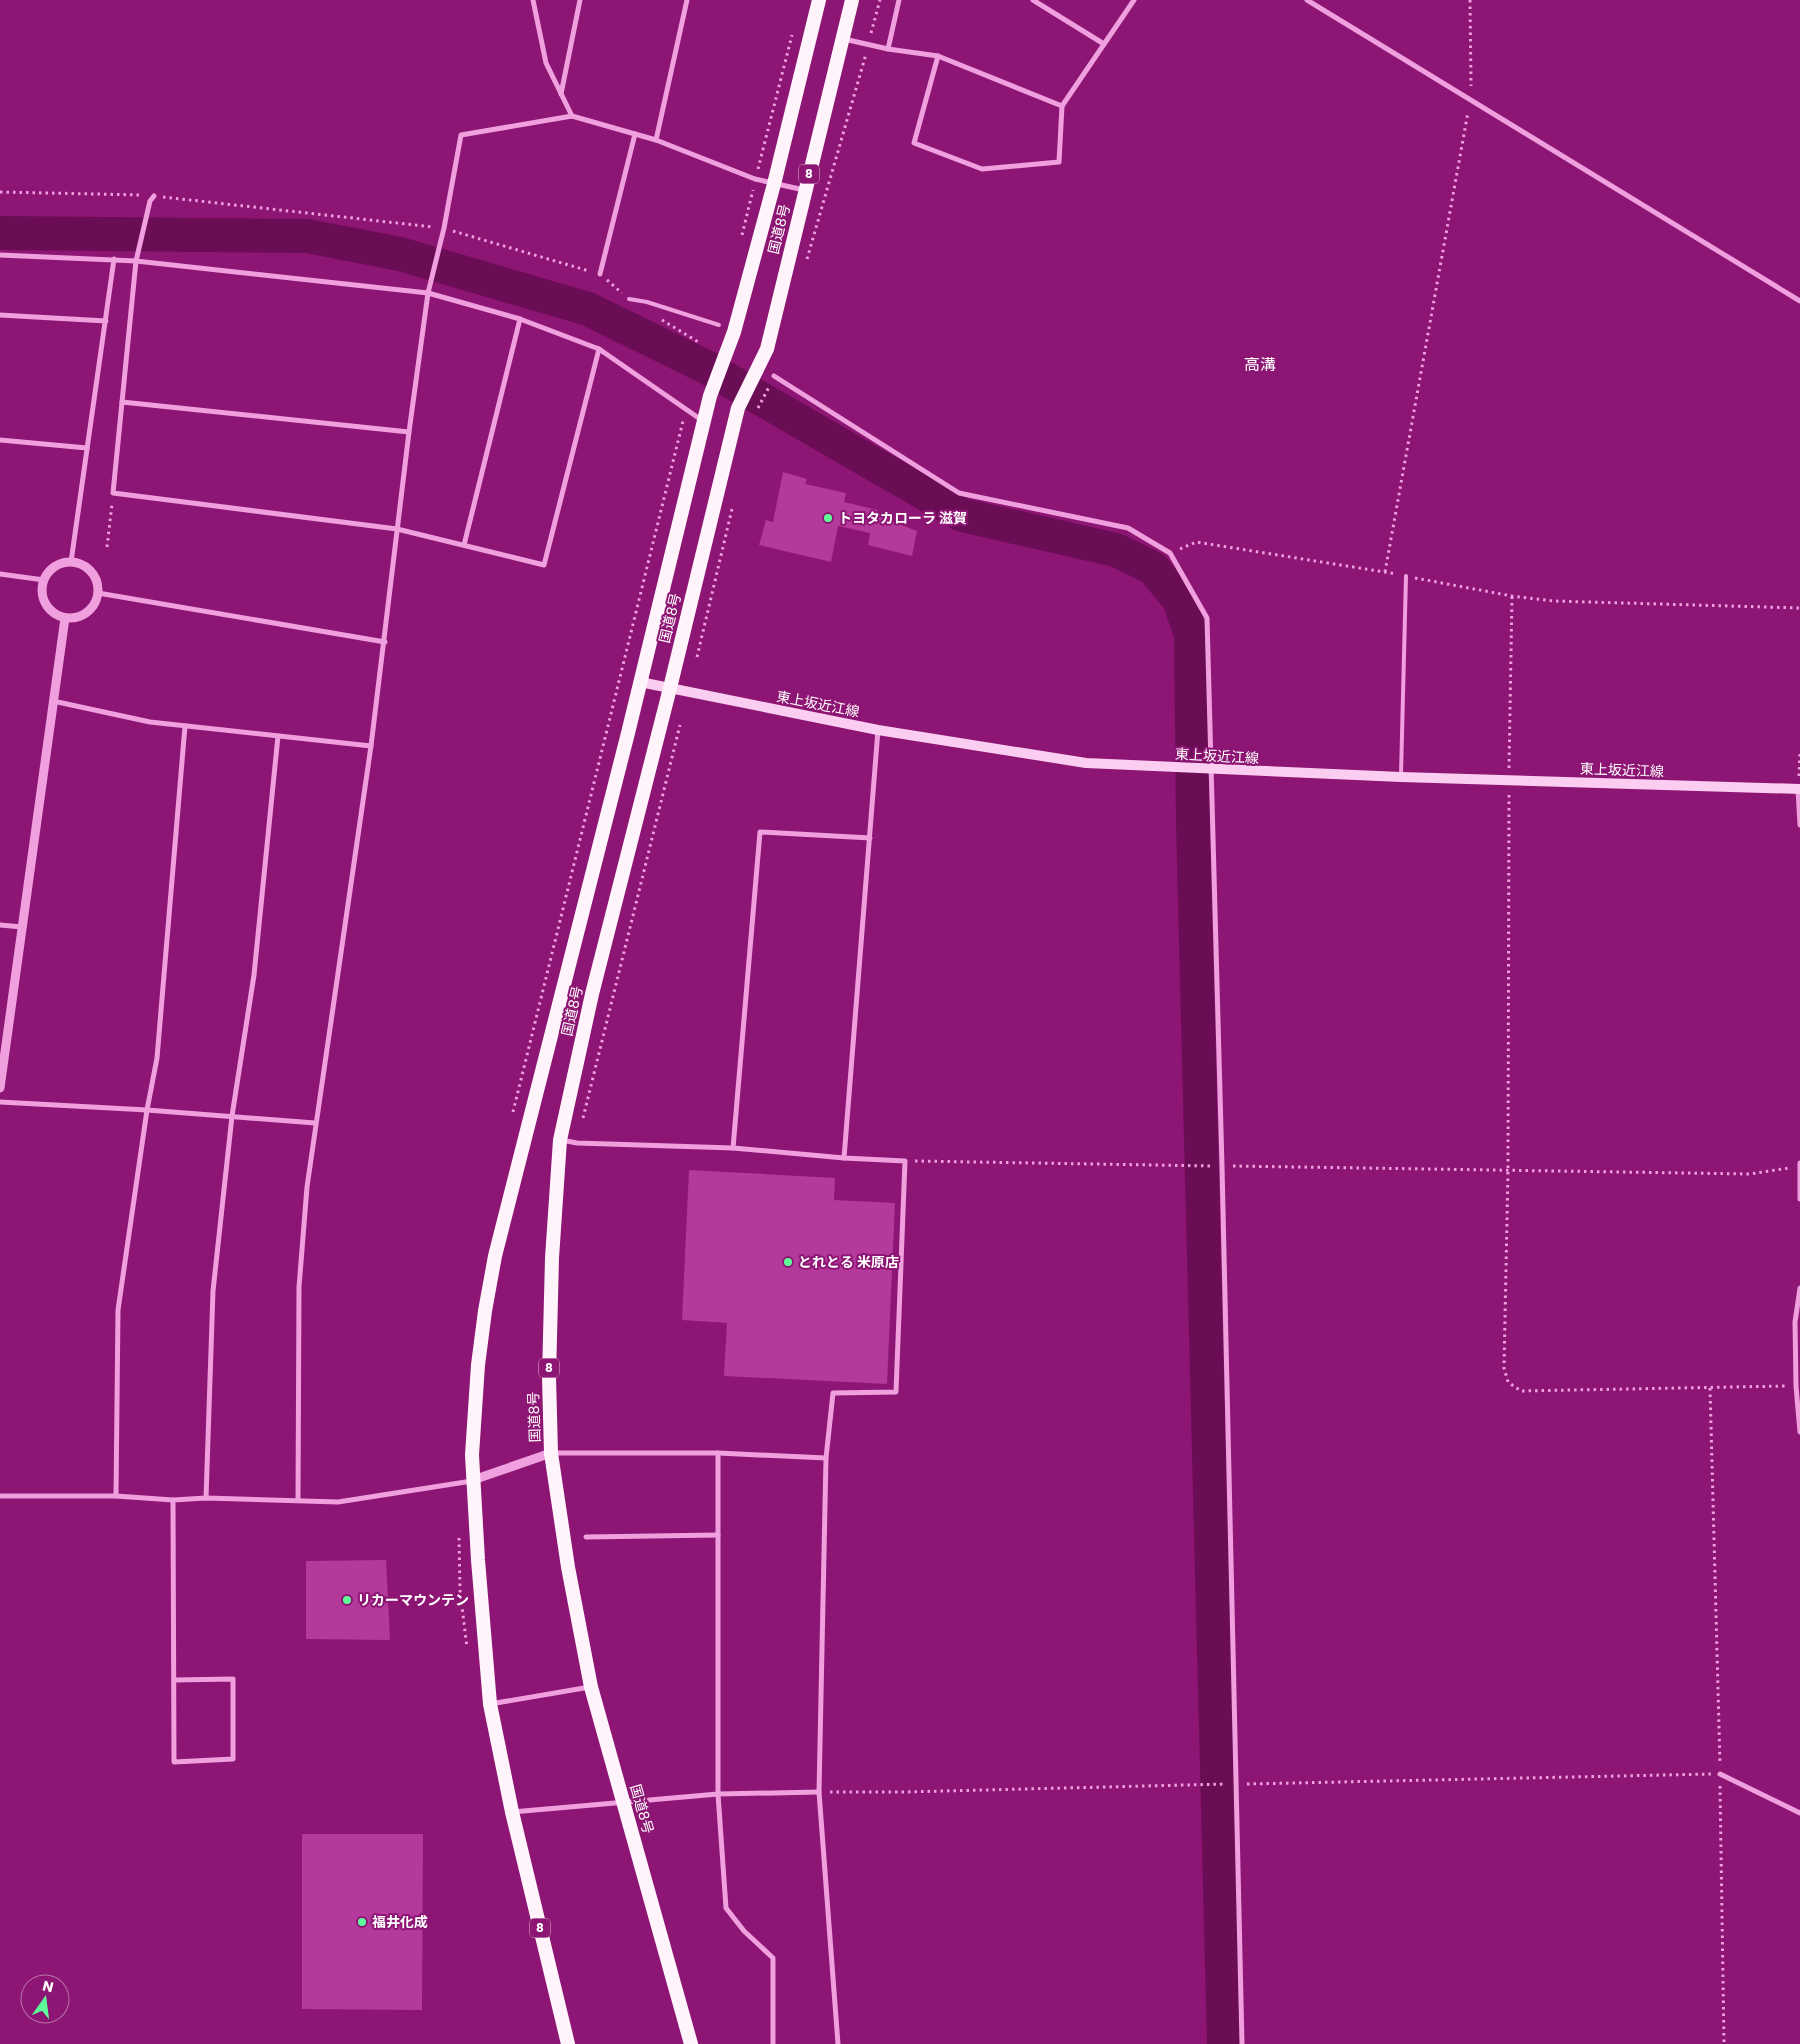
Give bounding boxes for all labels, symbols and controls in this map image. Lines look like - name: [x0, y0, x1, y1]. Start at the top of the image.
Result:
- road number: 8: [799, 164, 819, 183]
- street label: 国道8号: [763, 202, 795, 256]
- district label: 高溝: [1244, 353, 1276, 376]
- place label: トヨタカローラ 滋賀: [838, 508, 967, 528]
- marker: トヨタカローラ 滋賀: [822, 512, 834, 524]
- street label: 国道8号: [654, 591, 686, 645]
- street label: 東上坂近江線: [775, 686, 861, 722]
- street label: 東上坂近江線: [1175, 744, 1259, 768]
- street label: 東上坂近江線: [1580, 759, 1664, 781]
- street label: 国道8号: [557, 984, 587, 1038]
- place label: とれとる 米原店: [798, 1252, 899, 1272]
- marker: とれとる 米原店: [782, 1256, 794, 1268]
- road number: 8: [539, 1359, 559, 1378]
- street label: 国道8号: [523, 1391, 545, 1443]
- place label: リカーマウンテン: [357, 1590, 469, 1610]
- marker: リカーマウンテン: [341, 1594, 353, 1606]
- street label: 国道8号: [625, 1782, 659, 1836]
- place label: 福井化成: [372, 1912, 428, 1932]
- marker: 福井化成: [356, 1916, 368, 1928]
- road number: 8: [530, 1919, 550, 1938]
- north arrow: [20, 1974, 70, 2024]
- text: N: [41, 1975, 56, 1997]

